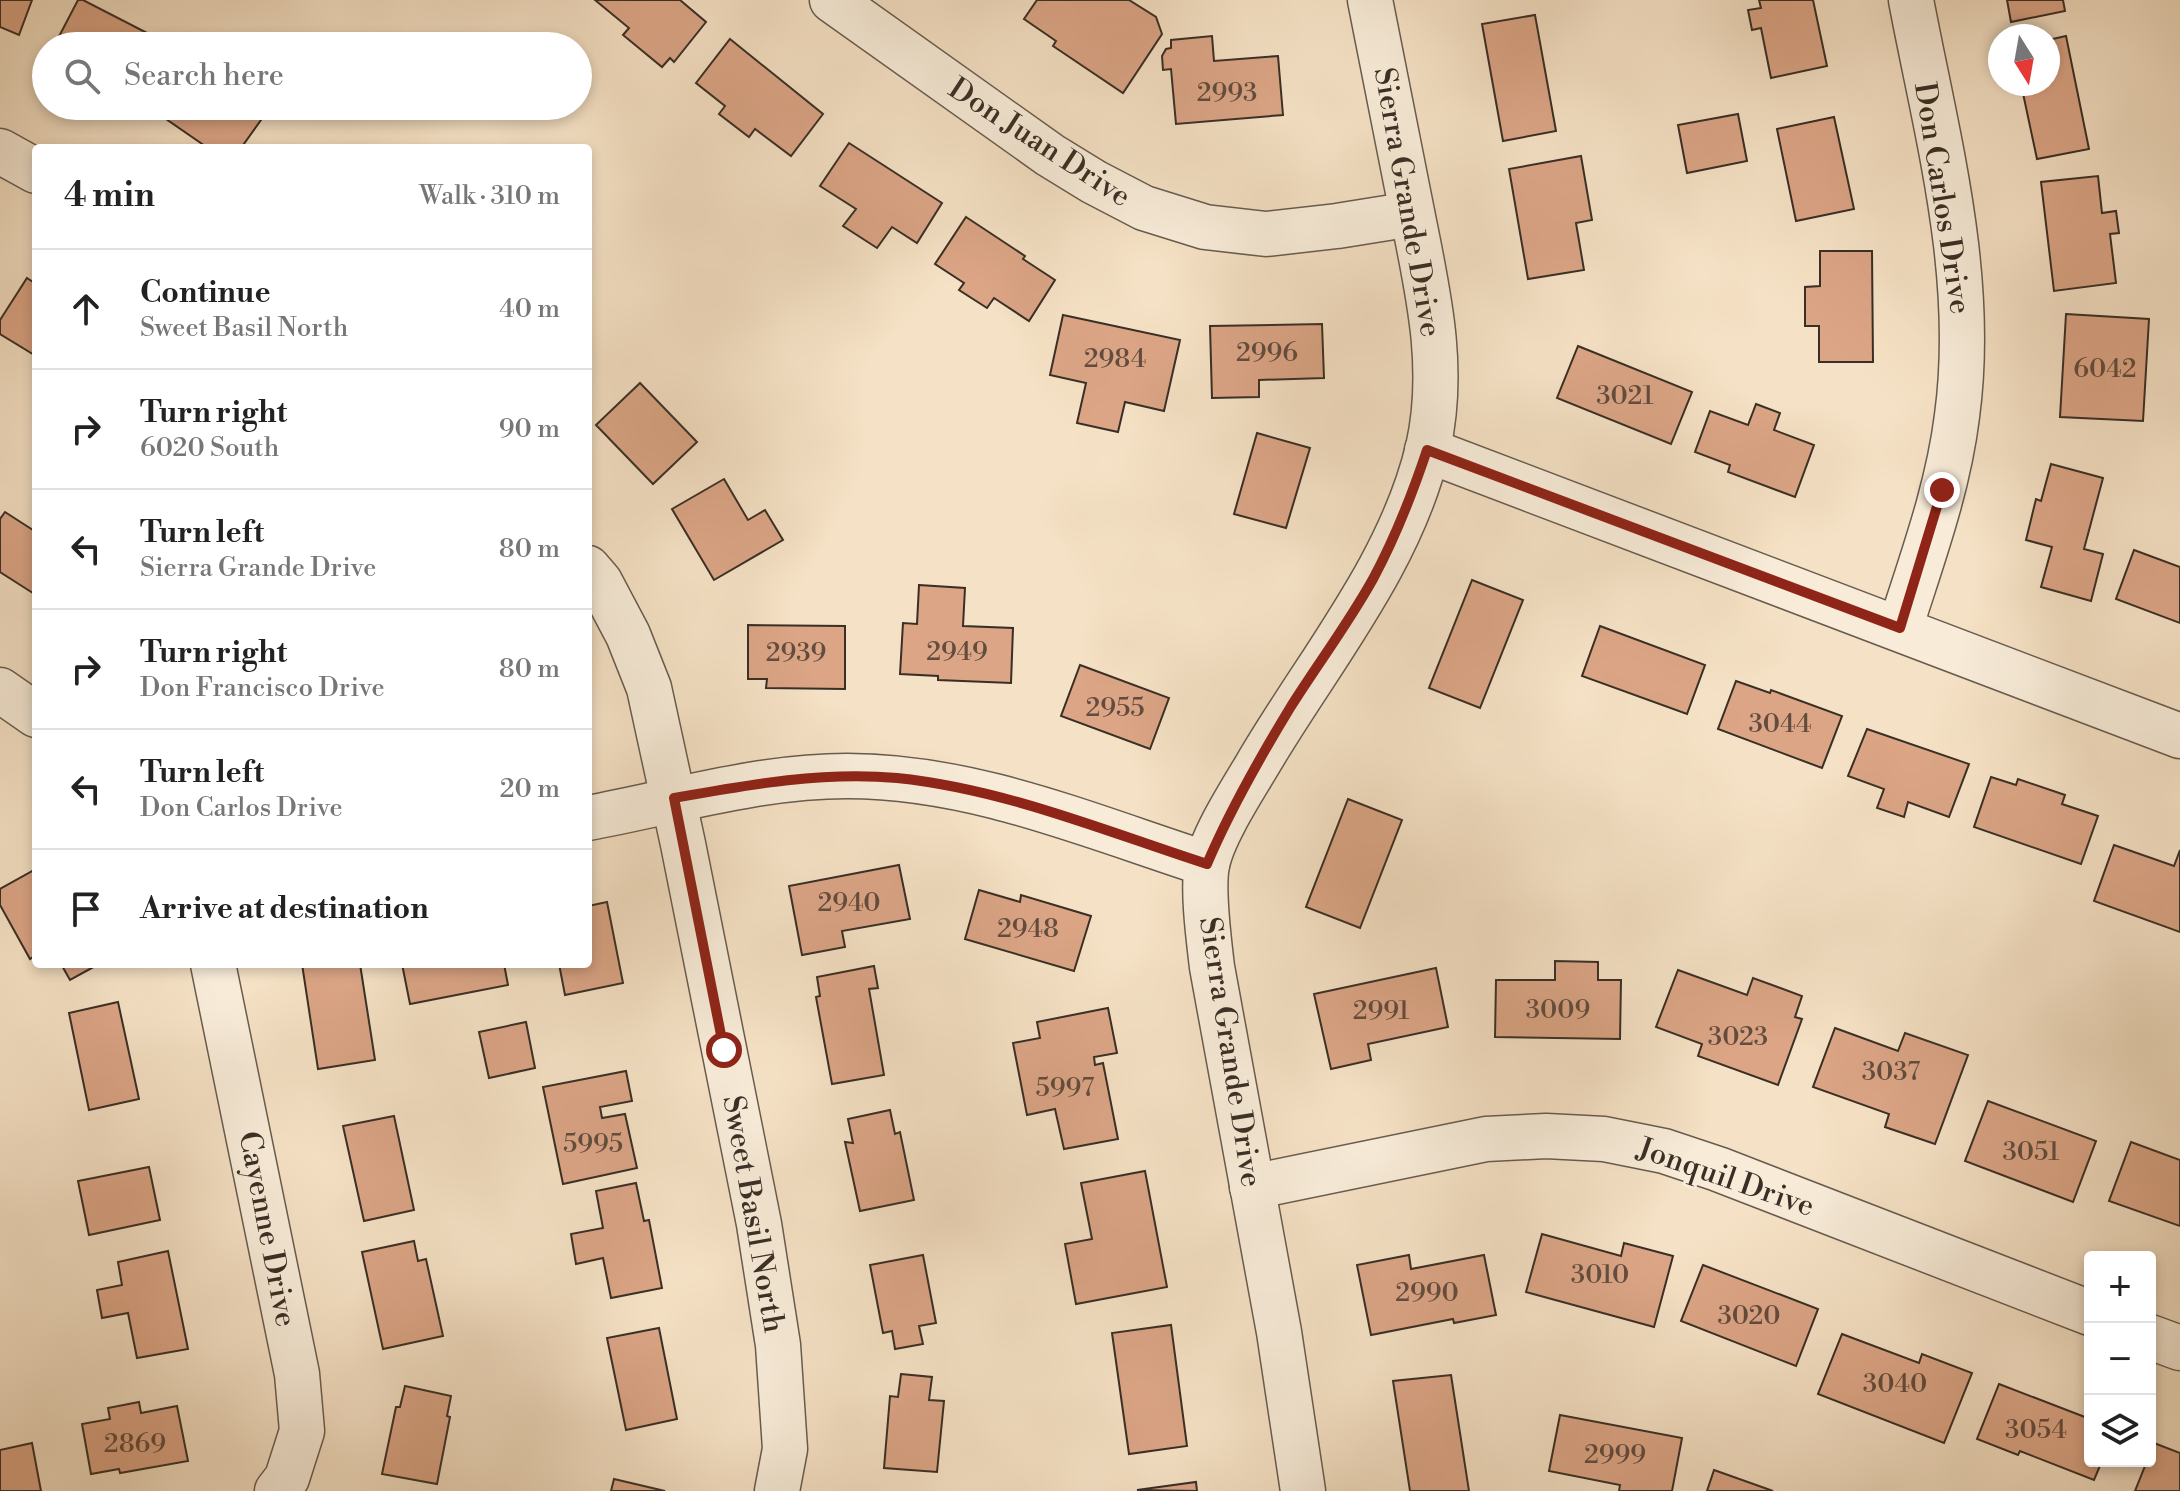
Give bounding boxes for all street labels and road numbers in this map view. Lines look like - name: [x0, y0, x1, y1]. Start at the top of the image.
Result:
- street label: Sierra Grande Drive: [1365, 65, 1449, 340]
- street label: Don Juan Drive: [941, 70, 1138, 216]
- street label: Don Carlos Drive: [1905, 80, 1979, 317]
- street label: Sierra Grande Drive: [1190, 914, 1270, 1190]
- street label: Sweet Basil North: [713, 1093, 793, 1336]
- street label: Cayenne Drive: [229, 1128, 305, 1330]
- street label: Jonquil Drive: [1631, 1130, 1819, 1226]

